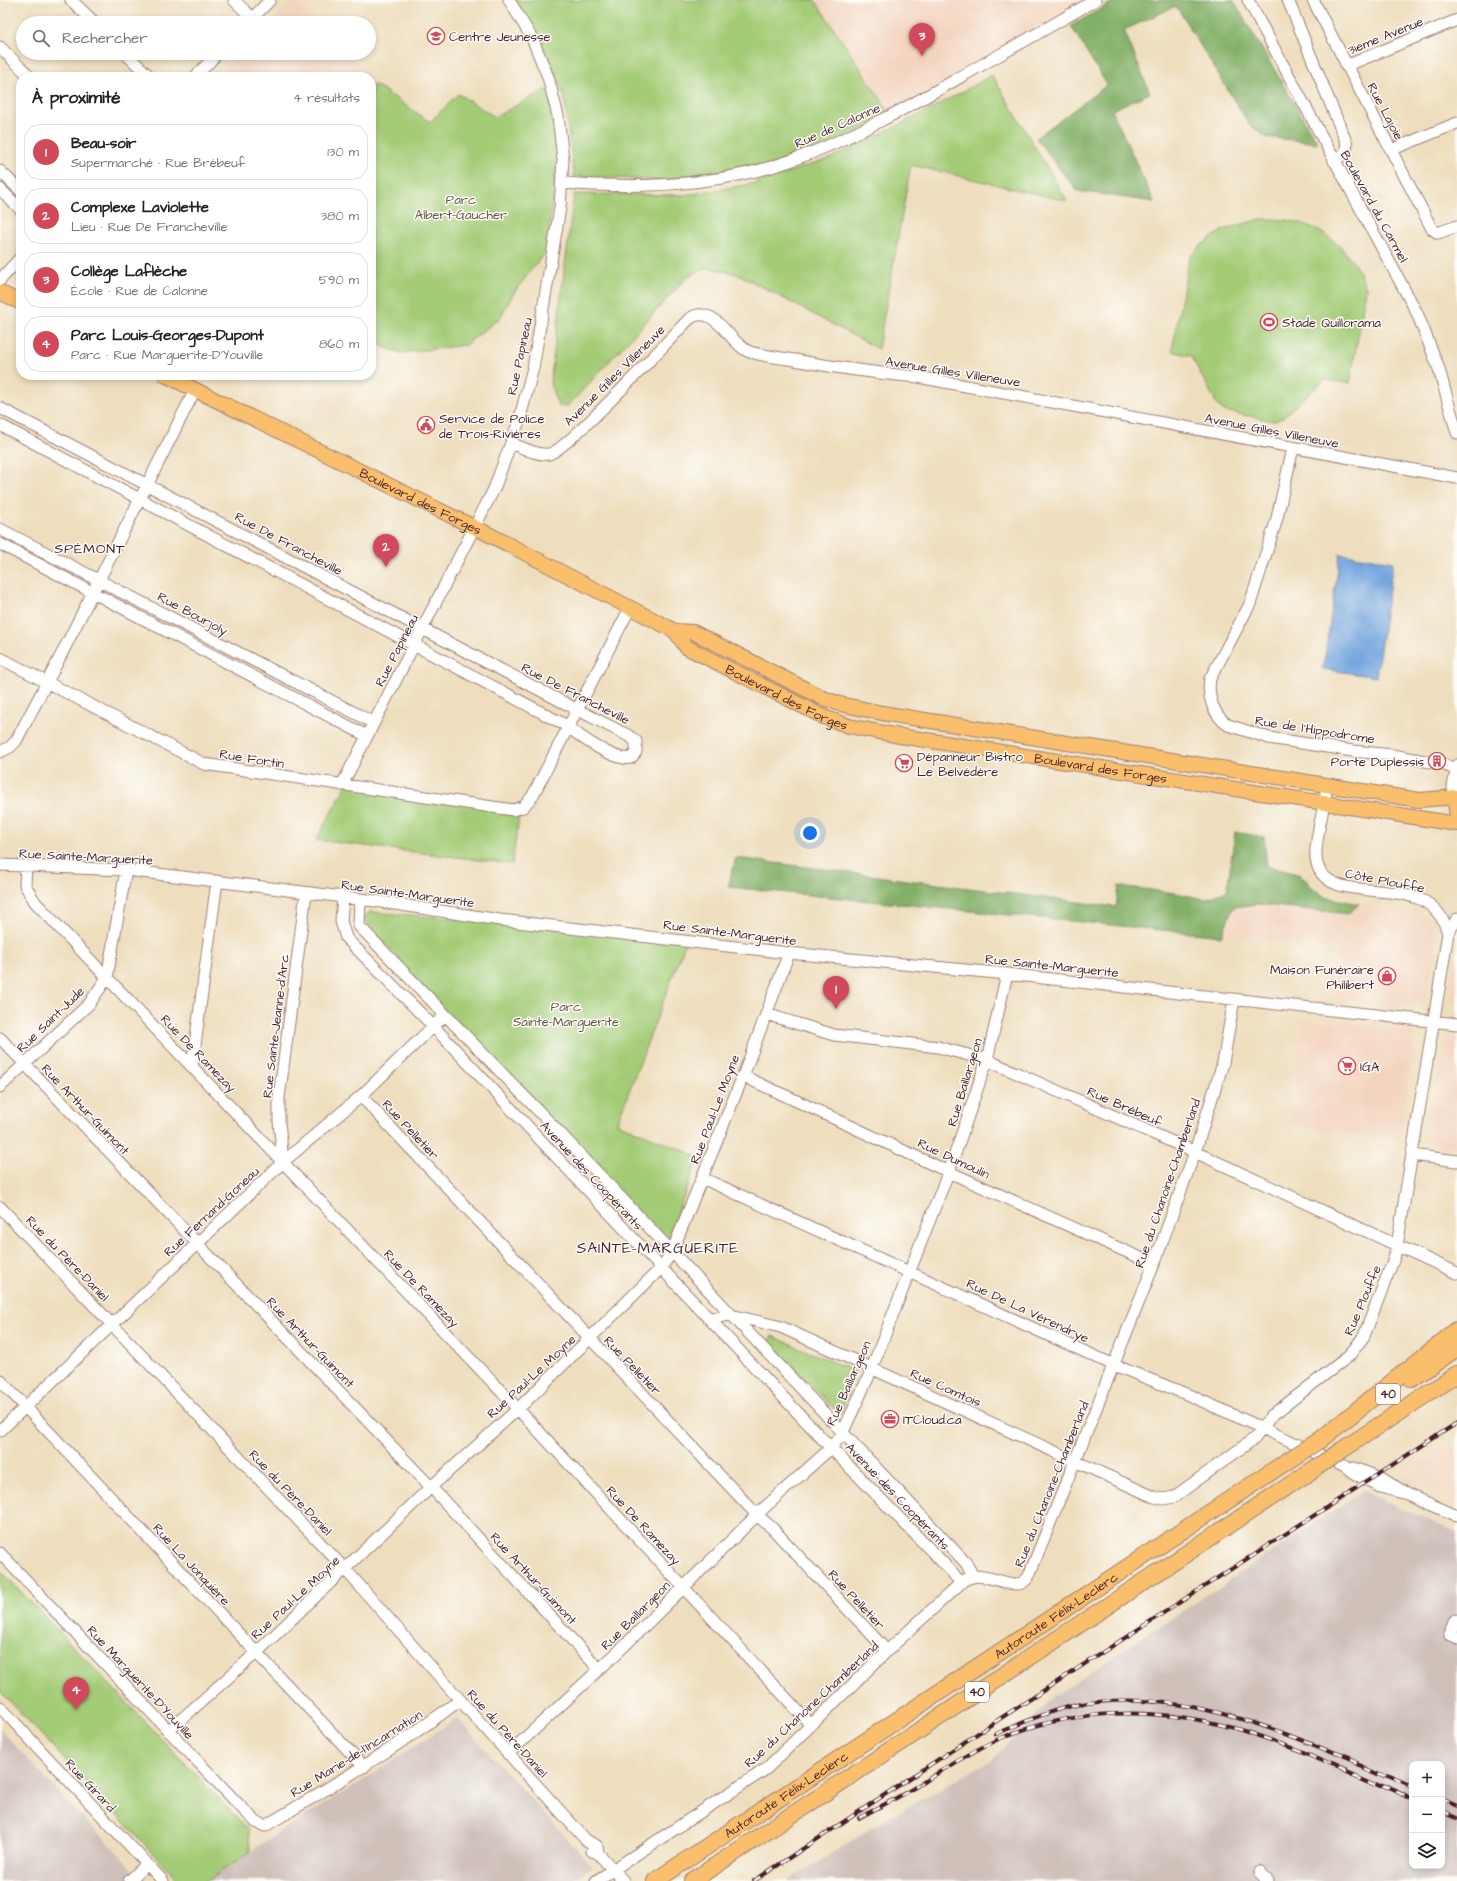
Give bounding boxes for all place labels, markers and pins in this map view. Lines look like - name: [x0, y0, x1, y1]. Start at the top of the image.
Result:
- pin: 3: [909, 23, 935, 56]
- school or university icon: Centre Jeunesse: [426, 26, 446, 46]
- place label: Centre Jeunesse: [449, 28, 551, 46]
- sports icon: Stade Quillorama: [1259, 312, 1279, 332]
- place label: Stade Quillorama: [1282, 314, 1381, 332]
- place label: Service de Police de Trois-Rivières: [439, 410, 545, 443]
- public building icon: Service de Police de Trois-Rivières: [416, 415, 436, 435]
- pin: 2: [373, 534, 399, 567]
- place label: Dépanneur Bistro Le Belvédère: [917, 748, 1023, 781]
- building icon: Porte Duplessis: [1427, 751, 1447, 771]
- supermarket icon: Dépanneur Bistro Le Belvédère: [894, 753, 914, 773]
- place label: Porte Duplessis: [1331, 753, 1424, 771]
- place label: Maison Funéraire Philibert: [1270, 961, 1375, 994]
- shop icon: Maison Funéraire Philibert: [1377, 966, 1397, 986]
- pin: 1: [823, 976, 849, 1009]
- supermarket icon: IGA: [1337, 1056, 1357, 1076]
- place label: IGA: [1360, 1058, 1380, 1076]
- office icon: ITCloud.ca: [880, 1409, 900, 1429]
- place label: ITCloud.ca: [903, 1411, 962, 1429]
- pin: 4: [63, 1677, 89, 1710]

